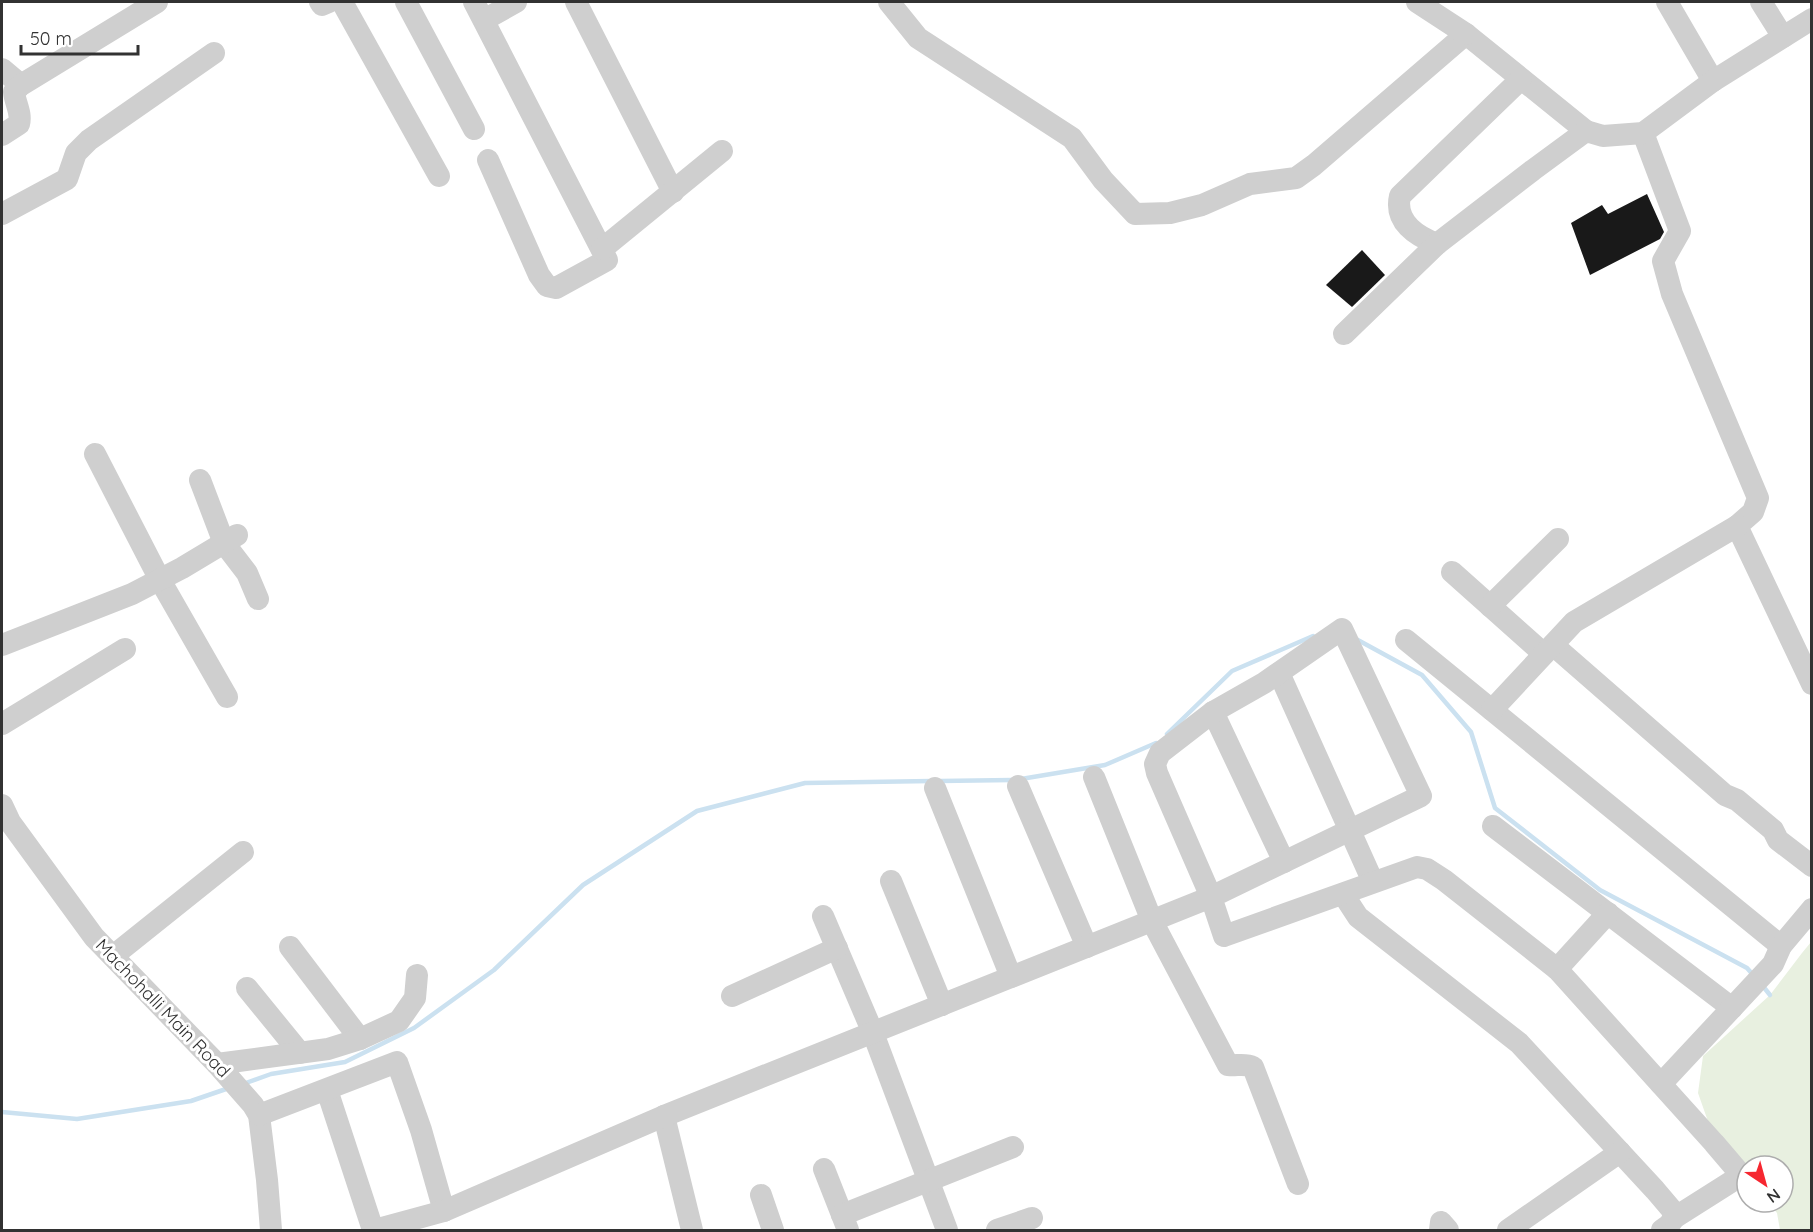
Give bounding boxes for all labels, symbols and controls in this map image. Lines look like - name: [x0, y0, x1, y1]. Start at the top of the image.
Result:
- scale bar: [21, 18, 138, 56]
- text: 50 m: [30, 27, 72, 50]
- street label: Machohalli Main Road: [91, 934, 235, 1082]
- north arrow: [1735, 1154, 1795, 1214]
- text: N: [1763, 1185, 1784, 1208]

